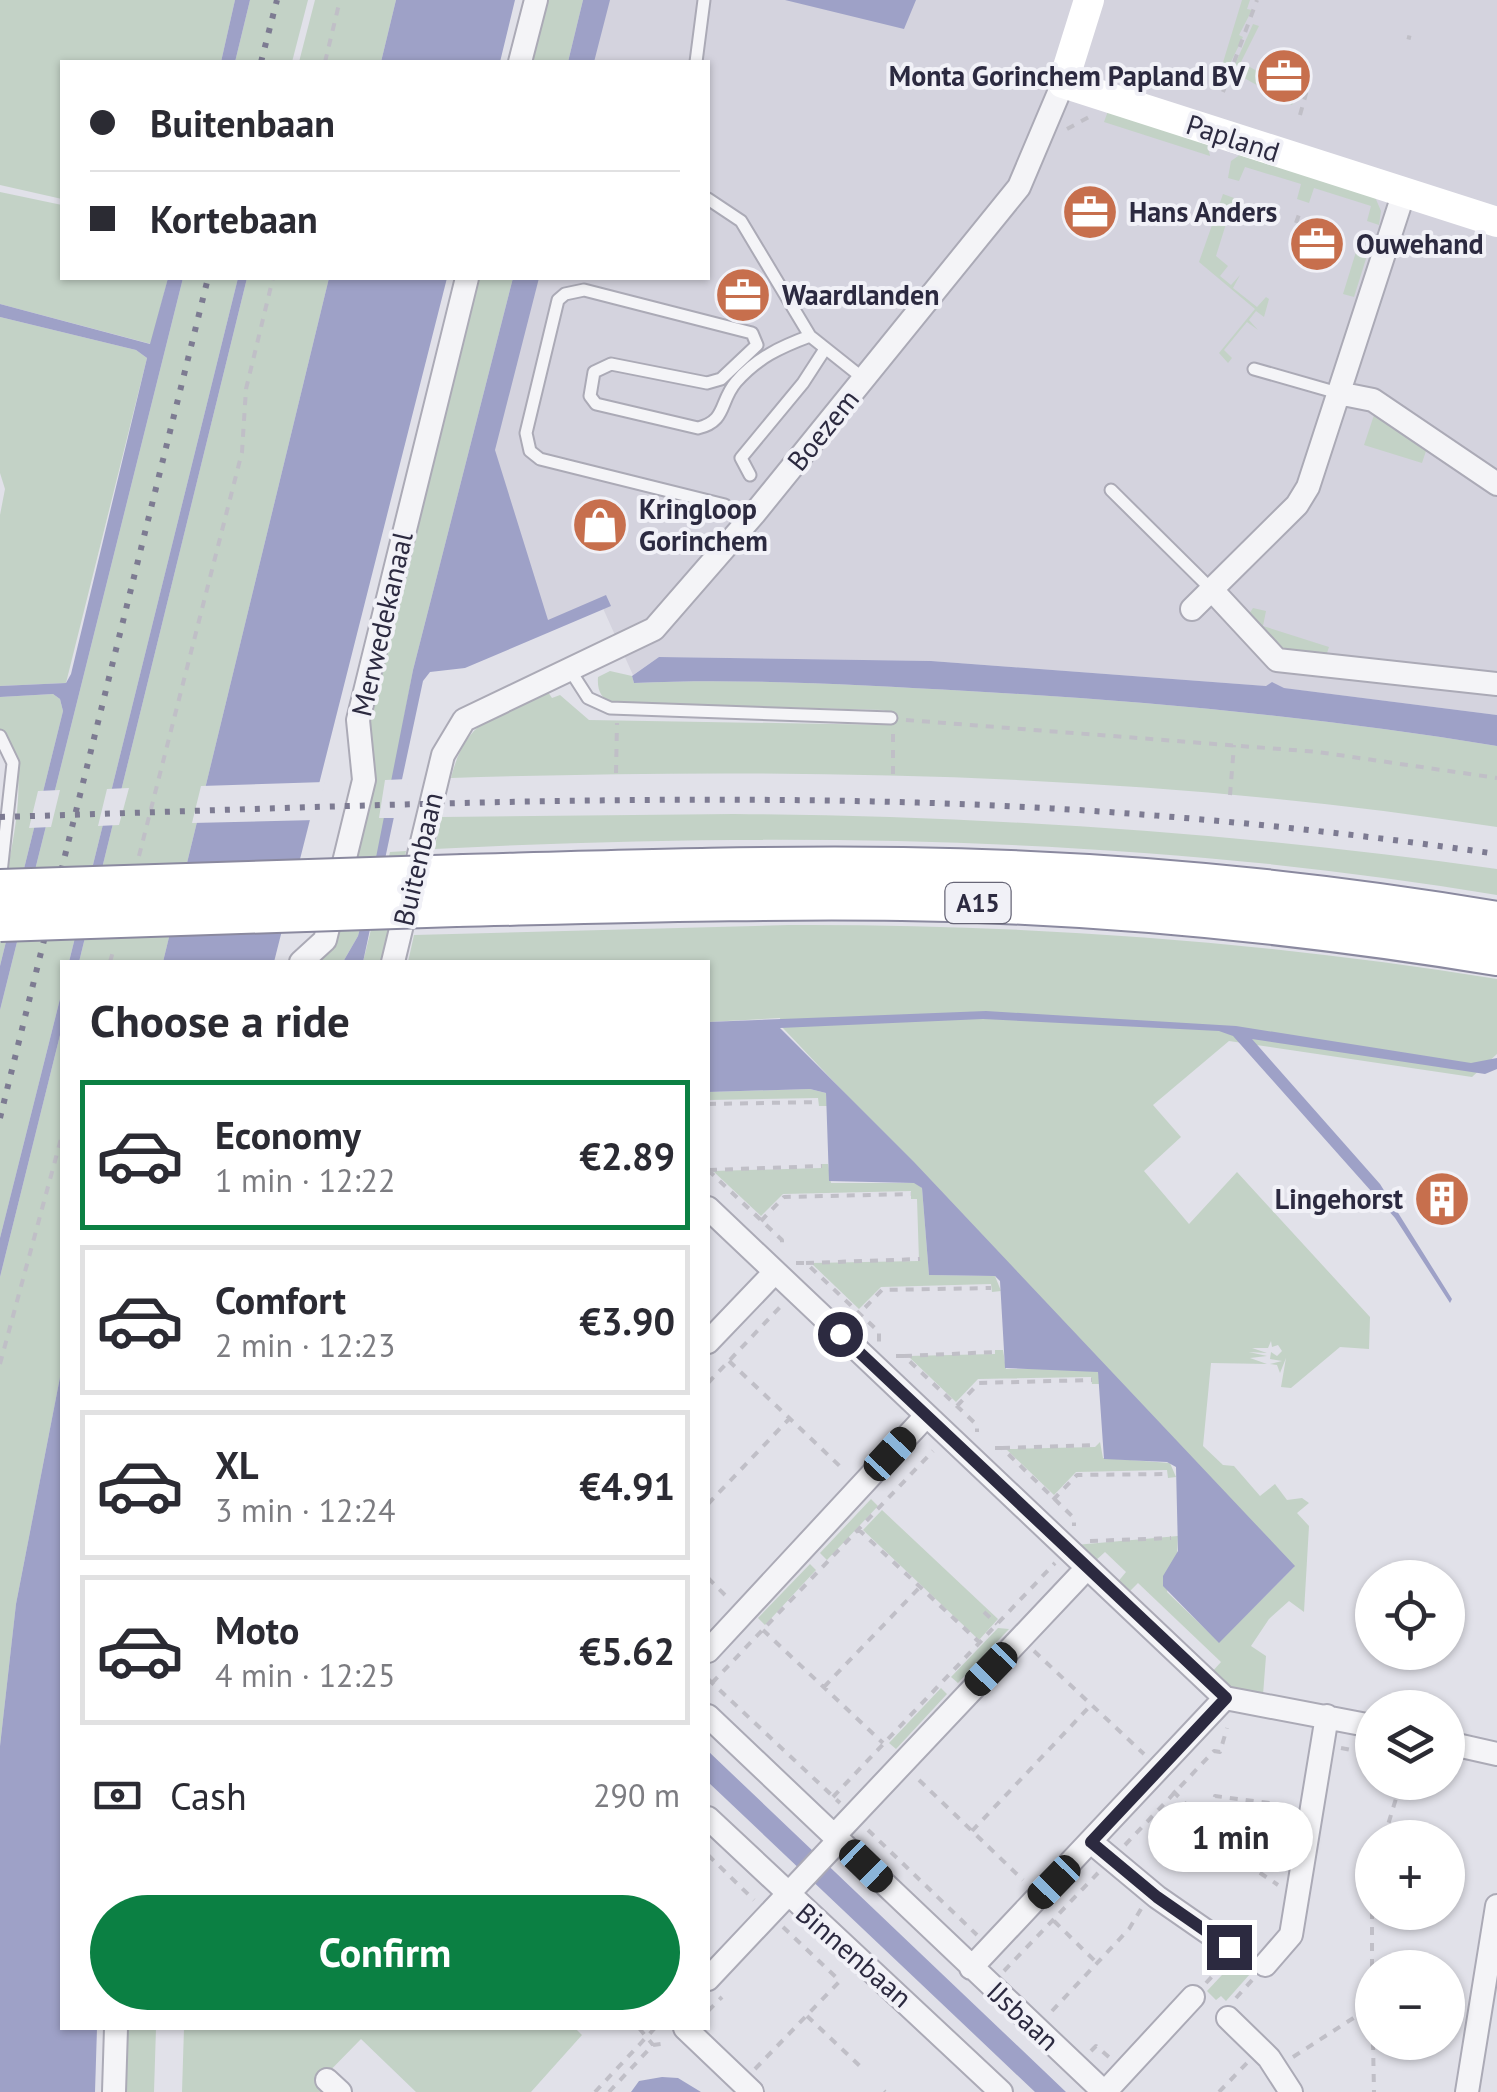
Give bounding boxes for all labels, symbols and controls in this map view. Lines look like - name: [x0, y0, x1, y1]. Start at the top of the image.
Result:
- office icon: Monta Gorinchem Papland BV: [1254, 46, 1314, 106]
- place label: Monta Gorinchem Papland BV: [889, 57, 1246, 94]
- text: Buitenbaan: [150, 98, 335, 147]
- street label: Papland: [1182, 105, 1285, 170]
- office icon: Hans Anders: [1060, 182, 1120, 242]
- place label: Hans Anders: [1129, 193, 1278, 230]
- text: Kortebaan: [150, 194, 318, 243]
- office icon: Ouwehand: [1287, 214, 1347, 274]
- place label: Ouwehand: [1356, 225, 1484, 262]
- office icon: Waardlanden: [713, 265, 773, 325]
- place label: Waardlanden: [782, 276, 939, 313]
- street label: Boezem: [779, 381, 867, 478]
- place label: Kringloop Gorinchem: [639, 490, 768, 559]
- shop icon: Kringloop Gorinchem: [570, 495, 630, 555]
- street label: Merwedekanaal: [342, 528, 421, 720]
- street label: Buitenbaan: [384, 789, 451, 929]
- road number: A15: [946, 883, 1010, 923]
- text: Choose a ride: [90, 991, 350, 1049]
- icon: car: [95, 1110, 185, 1200]
- text: Economy: [215, 1110, 361, 1159]
- text: €2.89: [579, 1131, 675, 1180]
- text: 1 min · 12:22: [215, 1159, 395, 1201]
- building icon: Lingehorst: [1412, 1169, 1472, 1229]
- place label: Lingehorst: [1275, 1180, 1403, 1217]
- icon: car: [95, 1275, 185, 1365]
- text: Comfort: [215, 1275, 346, 1324]
- text: €3.90: [579, 1296, 675, 1345]
- route start: [818, 1312, 863, 1357]
- text: 2 min · 12:23: [215, 1324, 395, 1366]
- car: [859, 1422, 921, 1486]
- icon: car: [95, 1440, 185, 1530]
- text: XL: [215, 1440, 259, 1489]
- text: €4.91: [579, 1461, 675, 1510]
- text: 3 min · 12:24: [215, 1489, 395, 1531]
- map controls: [1355, 1560, 1465, 2060]
- button: locate: [1355, 1560, 1465, 1670]
- icon: car: [95, 1605, 185, 1695]
- text: Moto: [215, 1605, 299, 1654]
- text: €5.62: [579, 1626, 675, 1675]
- car: [959, 1637, 1023, 1701]
- text: 4 min · 12:25: [215, 1654, 395, 1696]
- button: layers: [1355, 1690, 1465, 1800]
- icon: cash: [90, 1768, 145, 1823]
- text: Cash: [170, 1771, 247, 1820]
- text: 290 m: [593, 1774, 680, 1816]
- callout: 1 min: [1146, 1802, 1312, 1872]
- text: 1 min: [1191, 1816, 1270, 1858]
- button: +: [1355, 1820, 1465, 1930]
- car: [834, 1834, 898, 1898]
- car: [1022, 1850, 1086, 1914]
- street label: Binnenbaan: [789, 1894, 920, 2015]
- button: Confirm: [90, 1895, 680, 2010]
- route end: [1207, 1925, 1252, 1970]
- button: −: [1355, 1950, 1465, 2060]
- street label: IJsbaan: [979, 1973, 1068, 2059]

